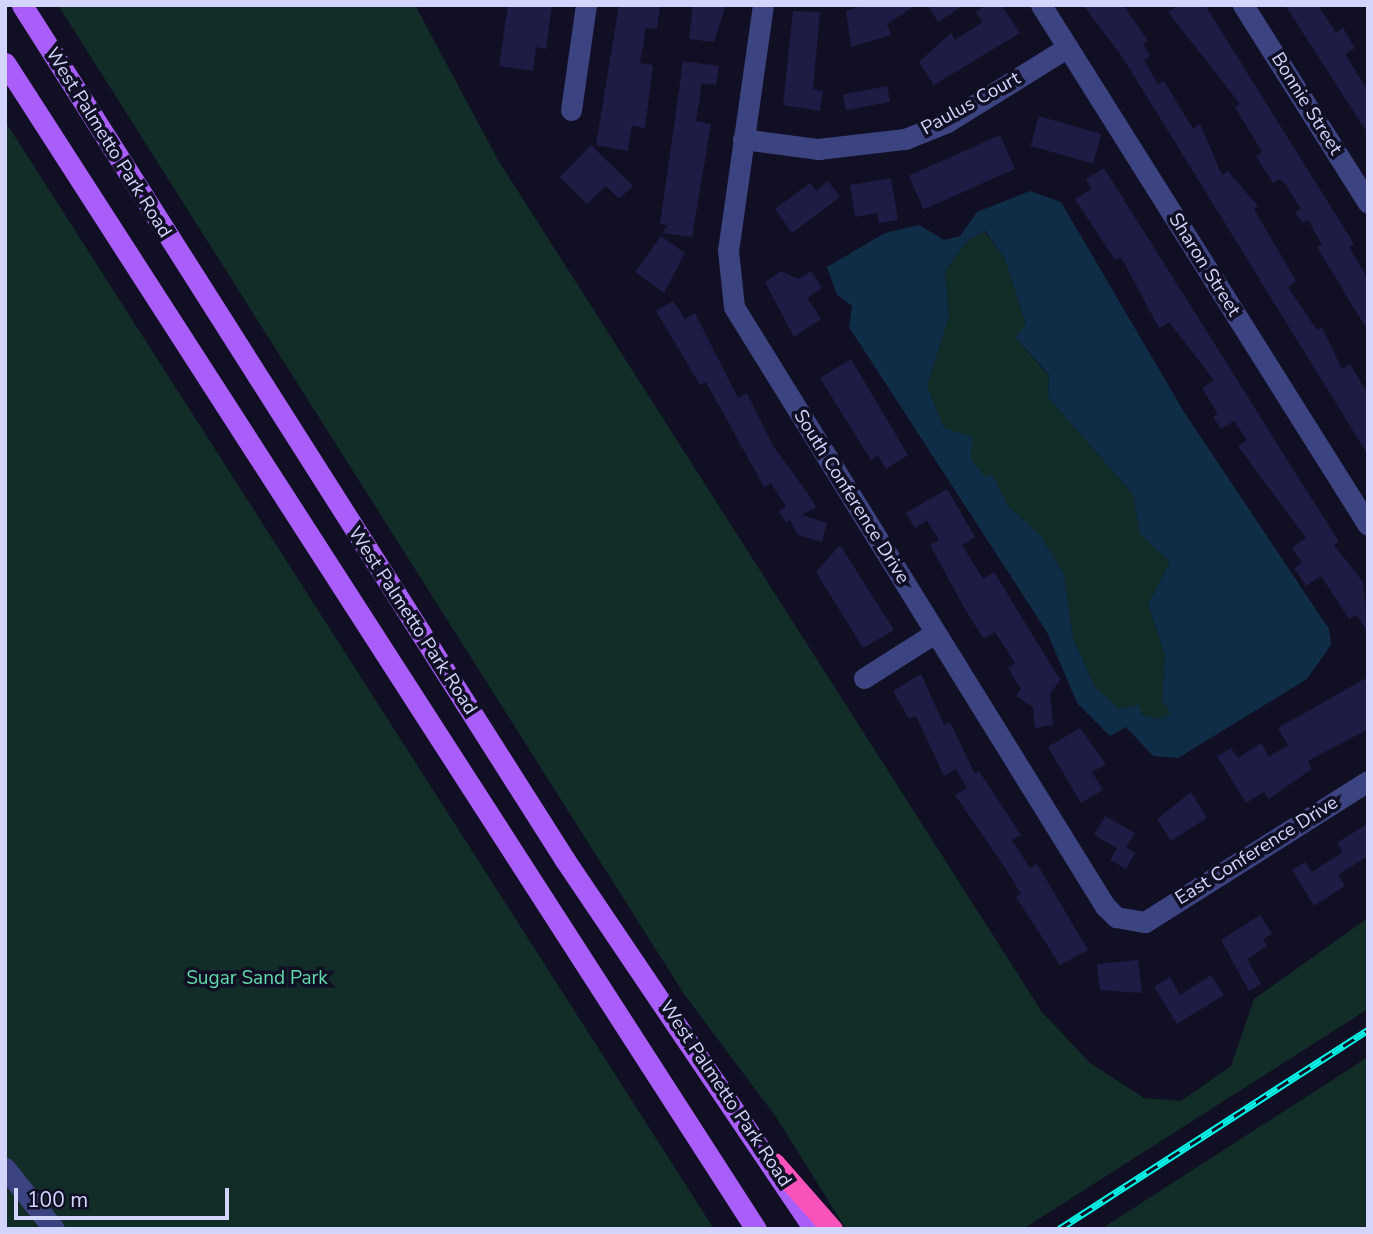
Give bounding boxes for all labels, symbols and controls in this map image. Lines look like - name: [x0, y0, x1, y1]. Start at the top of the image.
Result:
- street label: West Palmetto Park Road: [40, 44, 176, 242]
- street label: Bonnie Street: [1266, 49, 1346, 159]
- street label: Paulus Court: [917, 67, 1025, 141]
- street label: Sharon Street: [1163, 209, 1245, 321]
- street label: South Conference Drive: [788, 406, 914, 588]
- street label: West Palmetto Park Road: [343, 523, 481, 719]
- street label: East Conference Drive: [1171, 792, 1343, 910]
- park label: Sugar Sand Park: [186, 968, 328, 990]
- street label: West Palmetto Park Road: [654, 997, 796, 1191]
- scale bar: [18, 1174, 233, 1218]
- text: 100 m: [27, 1186, 88, 1214]

